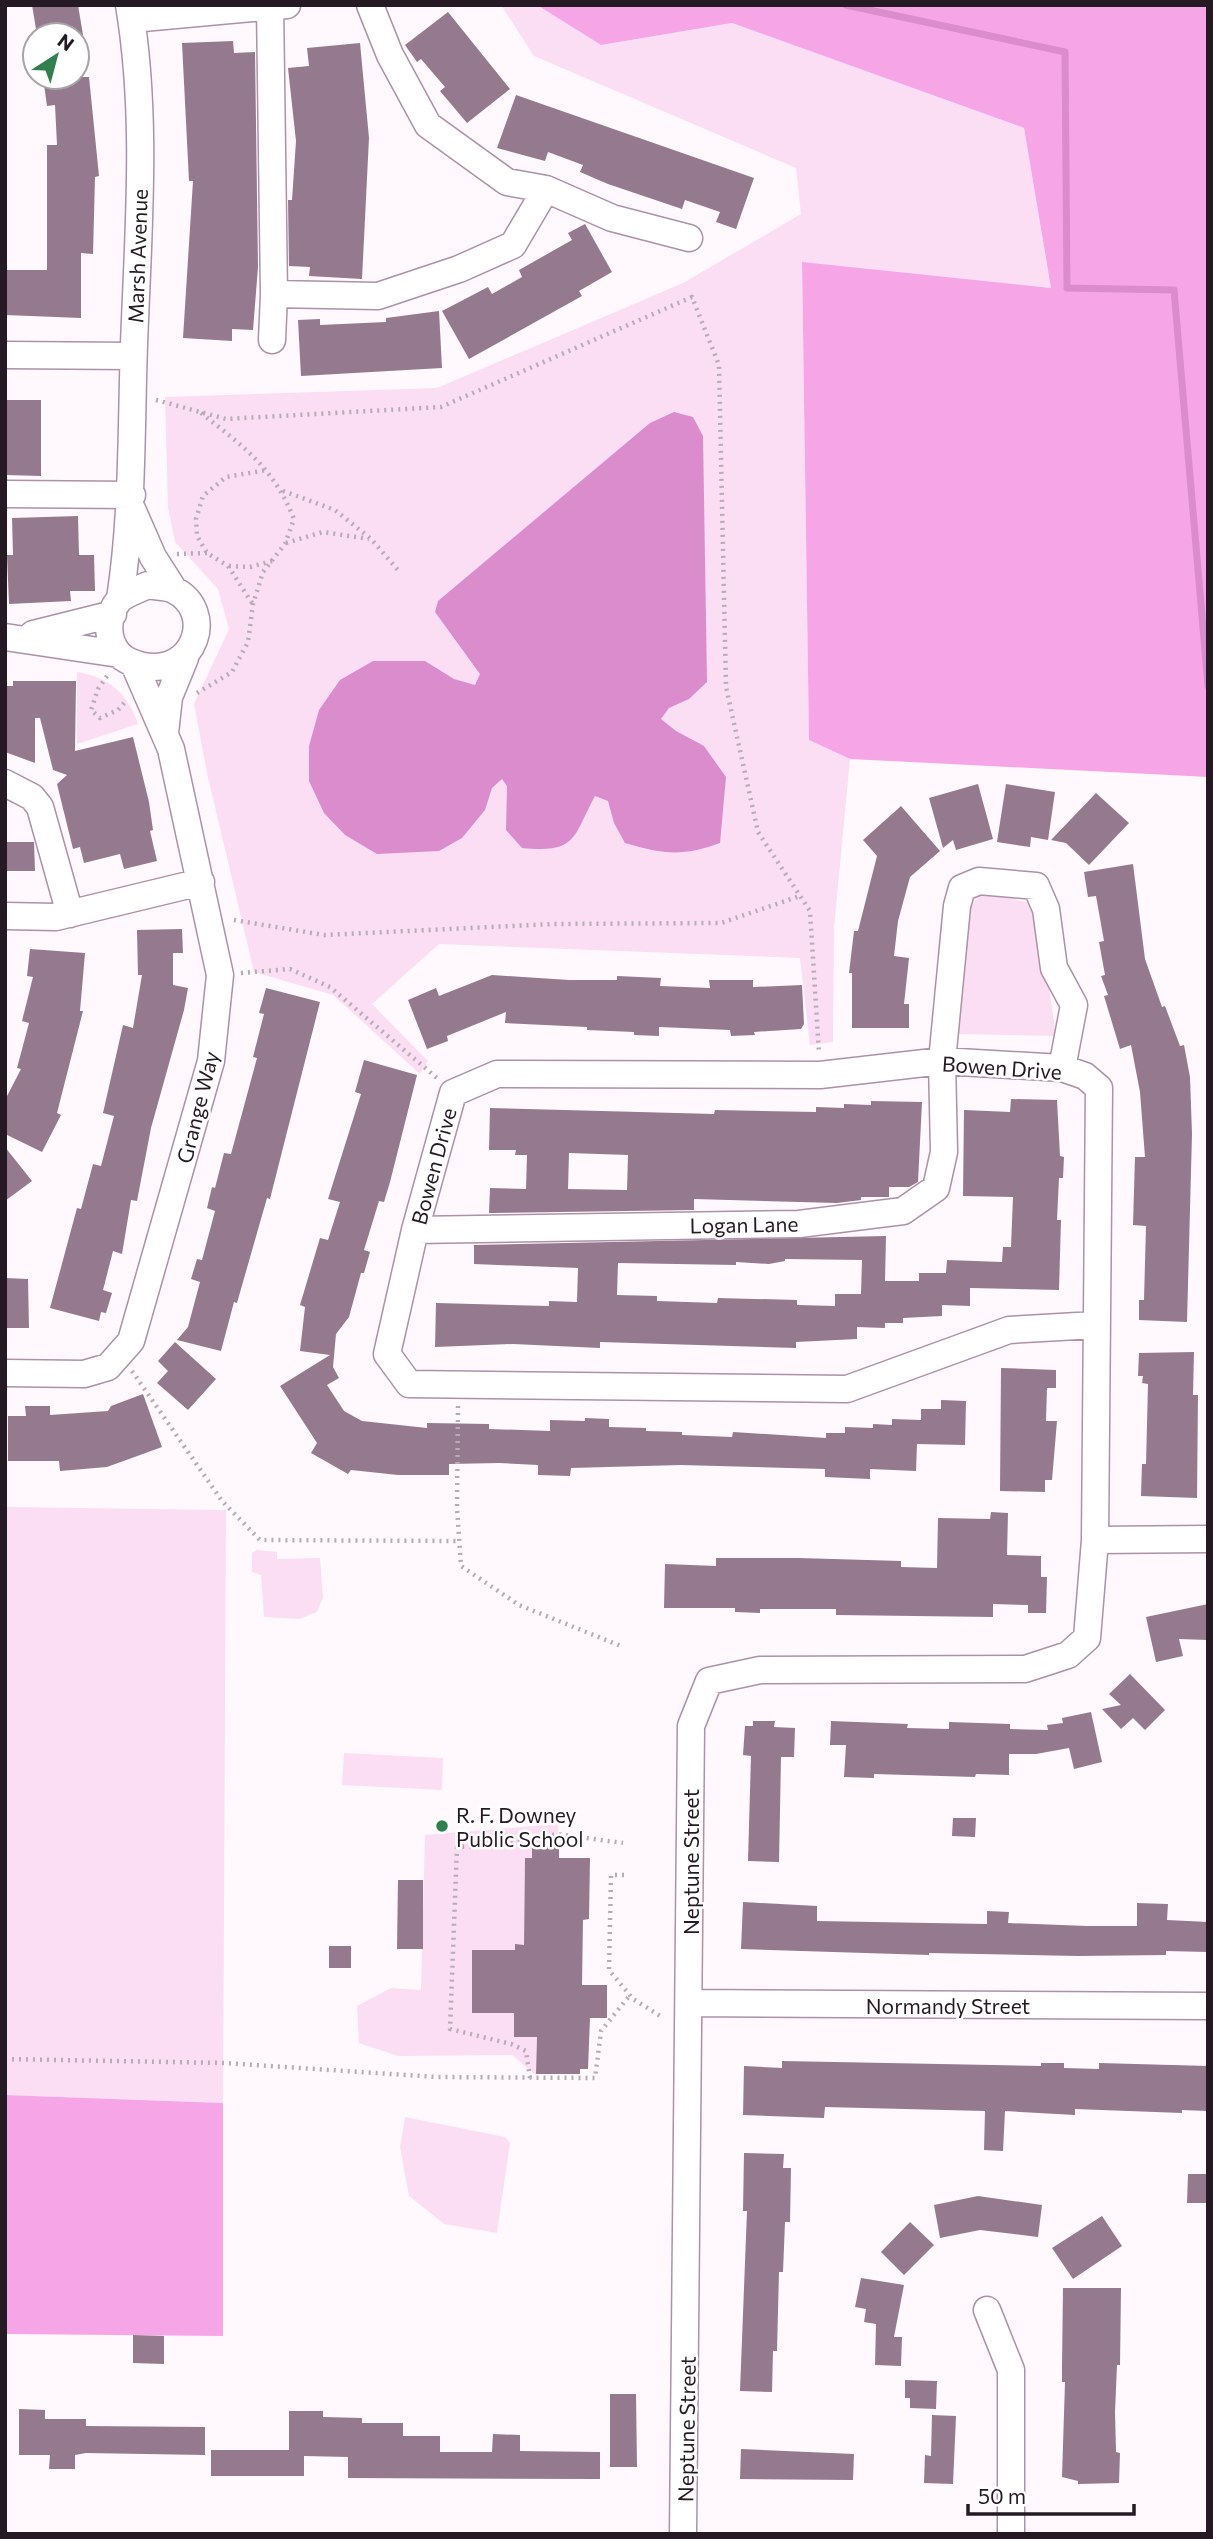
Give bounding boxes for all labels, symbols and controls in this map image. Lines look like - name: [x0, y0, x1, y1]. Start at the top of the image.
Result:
- north arrow: [21, 21, 91, 91]
- text: N: [54, 28, 79, 55]
- street label: Marsh Avenue: [122, 188, 152, 324]
- street label: Grange Way: [171, 1048, 223, 1166]
- street label: Bowen Drive: [941, 1050, 1063, 1084]
- street label: Bowen Drive: [405, 1105, 461, 1227]
- street label: Logan Lane: [689, 1211, 799, 1237]
- street label: Neptune Street: [678, 1789, 703, 1935]
- place label: R. F. Downey Public School: [456, 1802, 584, 1851]
- marker: R. F. Downey Public School: [434, 1818, 450, 1834]
- street label: Normandy Street: [866, 1993, 1030, 2018]
- street label: Neptune Street: [672, 2356, 700, 2502]
- scale bar: [968, 2472, 1134, 2516]
- text: 50 m: [978, 2483, 1026, 2508]

